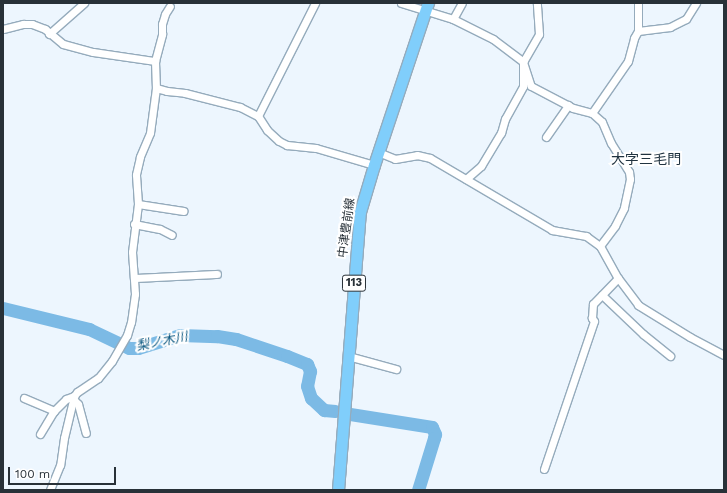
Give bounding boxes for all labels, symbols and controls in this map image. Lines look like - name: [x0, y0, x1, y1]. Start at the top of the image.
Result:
- district label: 大字三毛門: [611, 151, 681, 167]
- street label: 中津豊前線: [336, 197, 358, 259]
- road number: 113: [341, 274, 367, 292]
- water label: 梨ノ木川: [135, 329, 189, 355]
- scale bar: [10, 459, 118, 485]
- text: 100 m: [15, 467, 50, 481]

